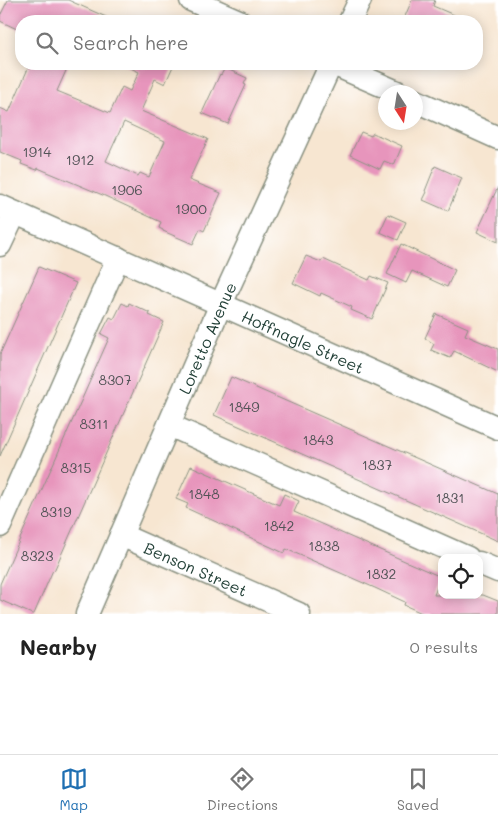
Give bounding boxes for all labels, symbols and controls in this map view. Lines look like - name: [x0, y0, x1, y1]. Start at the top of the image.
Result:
- search box: [15, 15, 483, 70]
- icon: search: [33, 29, 61, 57]
- text: Search here: [73, 30, 189, 55]
- north arrow: [378, 85, 423, 130]
- house number: 1914: [22, 142, 52, 161]
- house number: 1912: [66, 150, 94, 169]
- house number: 1906: [111, 180, 143, 199]
- house number: 1900: [175, 199, 207, 218]
- street label: Loretto Avenue: [173, 278, 240, 397]
- street label: Hoffnagle Street: [239, 305, 368, 378]
- house number: 8307: [98, 370, 132, 389]
- house number: 1849: [228, 397, 260, 416]
- house number: 8311: [79, 414, 109, 433]
- house number: 1843: [302, 430, 334, 449]
- house number: 1837: [362, 455, 393, 474]
- house number: 8315: [60, 458, 92, 477]
- house number: 1848: [188, 484, 220, 503]
- house number: 1831: [435, 488, 465, 507]
- house number: 8319: [40, 502, 72, 521]
- house number: 1842: [264, 516, 294, 535]
- street label: Benson Street: [141, 536, 251, 600]
- house number: 1838: [308, 536, 340, 555]
- house number: 8323: [21, 546, 53, 565]
- map controls: [438, 554, 483, 599]
- button: locate: [438, 554, 483, 599]
- house number: 1832: [366, 564, 396, 583]
- text: Nearby: [20, 633, 97, 660]
- text: 0 results: [410, 636, 478, 657]
- tab: Map: [59, 765, 88, 814]
- tab: Directions: [207, 765, 278, 814]
- tab: Saved: [397, 765, 439, 814]

